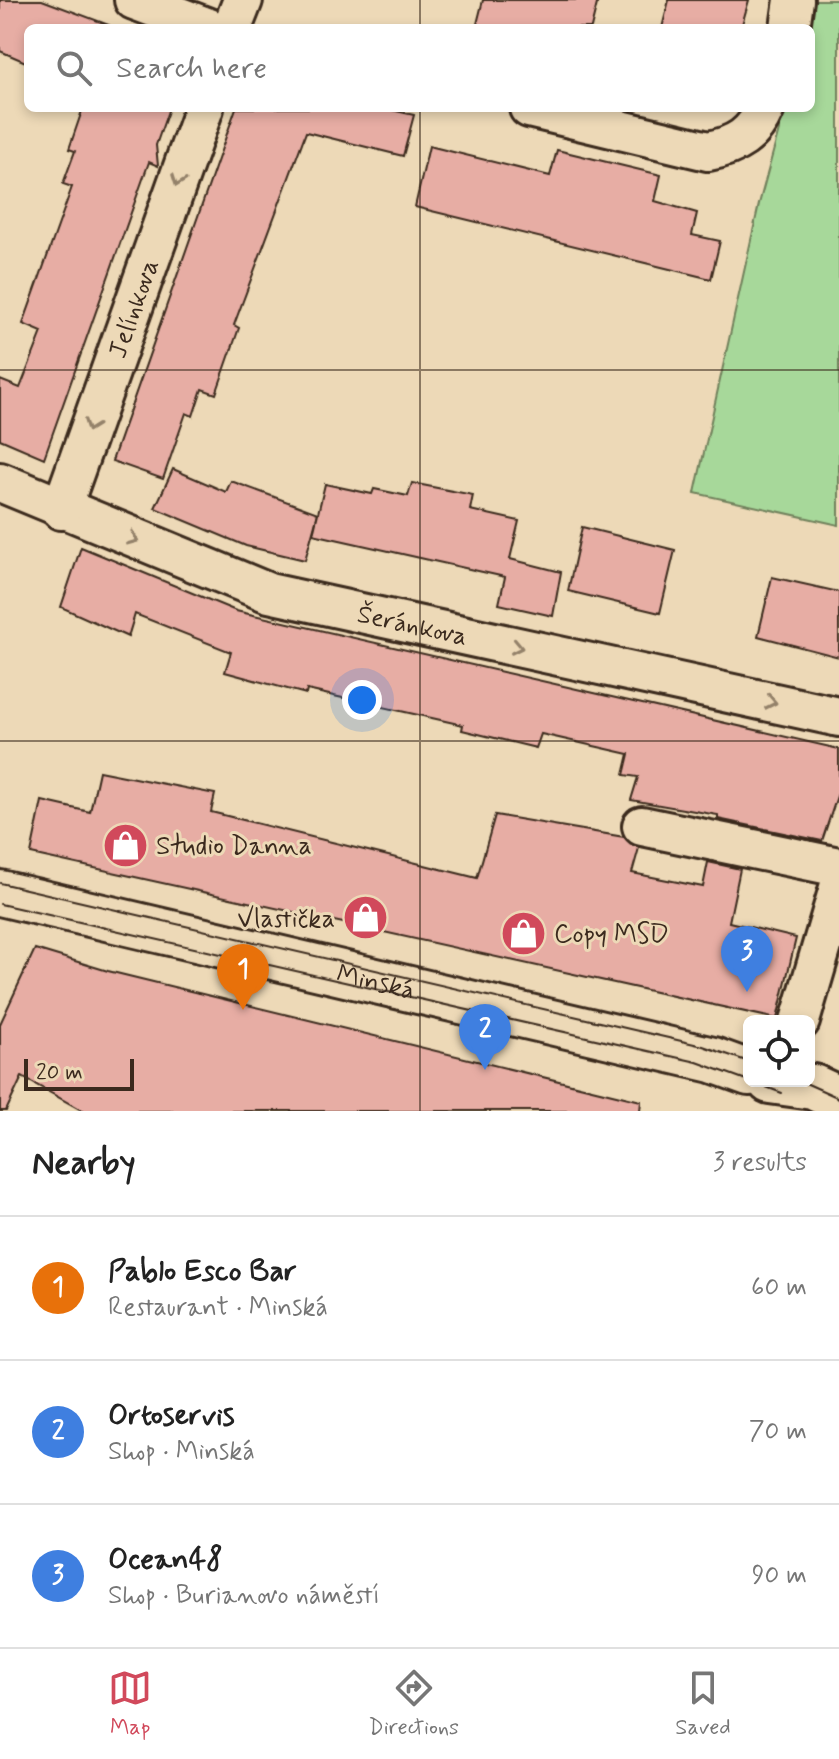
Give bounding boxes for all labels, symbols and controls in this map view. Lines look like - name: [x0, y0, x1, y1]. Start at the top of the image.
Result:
- search box: [24, 24, 815, 112]
- icon: search: [52, 46, 96, 90]
- text: Search here: [116, 49, 267, 88]
- one-way arrow: [171, 174, 187, 188]
- street label: Jelínkova: [101, 255, 168, 363]
- one-way arrow: [84, 419, 100, 433]
- one-way arrow: [125, 529, 139, 545]
- street label: Šeránkova: [354, 598, 471, 655]
- one-way arrow: [510, 638, 523, 655]
- your location: [342, 680, 382, 720]
- one-way arrow: [764, 693, 777, 710]
- shop icon: Studio Danna: [101, 821, 149, 869]
- place label: Studio Danna: [156, 830, 312, 864]
- shop icon: Vlastička: [342, 894, 390, 942]
- place label: Vlastička: [237, 903, 335, 937]
- shop icon: Copy MSD: [499, 909, 547, 957]
- place label: Copy MSD: [554, 918, 669, 952]
- pin: 3: [721, 926, 773, 992]
- pin: 1: [217, 944, 269, 1010]
- street label: Minská: [333, 957, 418, 1009]
- pin: 2: [459, 1004, 511, 1070]
- map controls: [743, 1015, 815, 1087]
- button: locate: [743, 1015, 815, 1087]
- scale bar: [24, 1055, 134, 1091]
- text: 20 m: [36, 1059, 83, 1087]
- text: Nearby: [32, 1141, 136, 1186]
- text: 3 results: [713, 1146, 807, 1180]
- text: Pablo Esco Bar: [108, 1252, 297, 1291]
- text: 1: [52, 1271, 64, 1305]
- text: 60 m: [751, 1271, 807, 1305]
- text: Restaurant · Minská: [108, 1291, 328, 1325]
- text: Ortoservis: [108, 1396, 235, 1435]
- text: 2: [52, 1415, 64, 1449]
- text: 70 m: [749, 1415, 807, 1449]
- text: Shop · Minská: [108, 1435, 255, 1469]
- text: Ocean48: [108, 1540, 223, 1579]
- text: 3: [52, 1559, 64, 1593]
- text: 90 m: [752, 1559, 807, 1593]
- text: Shop · Burianovo náměstí: [108, 1579, 380, 1613]
- tab: Map: [108, 1666, 152, 1742]
- tab: Directions: [368, 1666, 459, 1742]
- tab: Saved: [675, 1666, 731, 1742]

